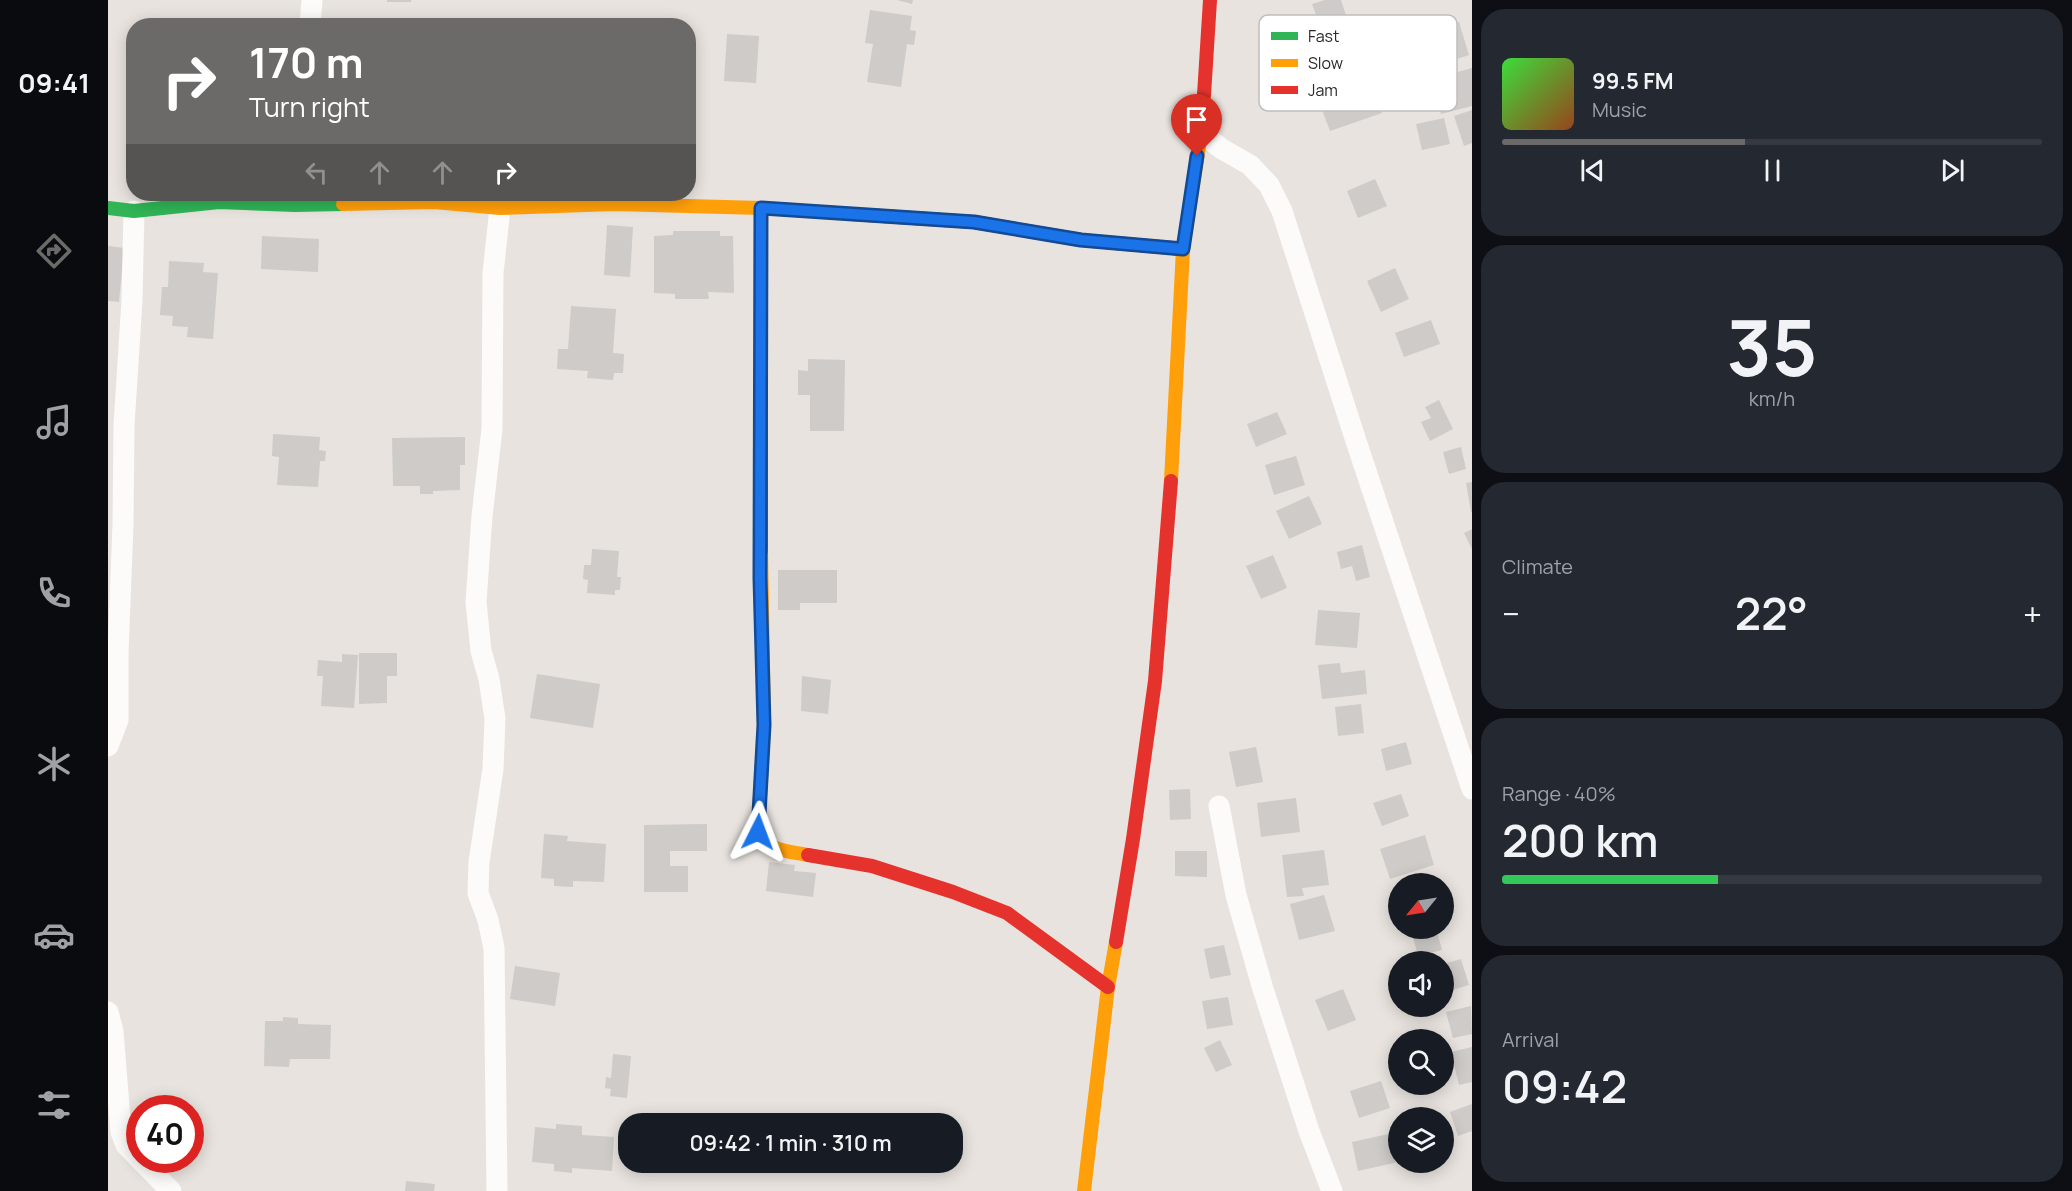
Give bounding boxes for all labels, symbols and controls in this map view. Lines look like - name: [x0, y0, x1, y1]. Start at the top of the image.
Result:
- legend: [1259, 15, 1457, 111]
- text: Fast: [1308, 25, 1339, 47]
- text: 170 m: [249, 33, 364, 91]
- icon: right: [150, 42, 228, 120]
- text: Slow: [1308, 52, 1343, 74]
- text: 09:41: [18, 64, 90, 101]
- text: 99.5 FM: [1592, 66, 1674, 96]
- text: Jam: [1308, 79, 1338, 101]
- text: Turn right: [249, 88, 370, 125]
- pin: [1171, 94, 1222, 156]
- text: Music: [1592, 96, 1647, 123]
- icon: arrive: [1180, 103, 1213, 136]
- icon: previous: [1576, 154, 1609, 187]
- icon: pause: [1756, 154, 1789, 187]
- icon: next: [1936, 154, 1969, 187]
- icon: left: [300, 156, 333, 189]
- icon: ahead: [363, 156, 396, 189]
- icon: ahead: [426, 156, 459, 189]
- icon: right: [489, 156, 522, 189]
- icon: directions: [33, 230, 75, 272]
- text: 35: [1726, 293, 1818, 399]
- text: km/h: [1749, 385, 1795, 412]
- icon: music: [33, 401, 75, 443]
- text: Climate: [1502, 553, 1573, 580]
- icon: phone: [33, 572, 75, 614]
- text: 22°: [1735, 582, 1808, 644]
- text: −: [1502, 591, 1520, 636]
- text: +: [2023, 591, 2042, 636]
- icon: climate: [33, 743, 75, 785]
- text: Range · 40%: [1502, 780, 1616, 807]
- position arrow: [726, 800, 790, 864]
- text: 200 km: [1502, 809, 1658, 871]
- north arrow: [1388, 873, 1454, 939]
- map controls: [1388, 873, 1454, 1173]
- icon: car: [33, 914, 75, 956]
- button: sound: [1388, 951, 1454, 1017]
- text: Arrival: [1502, 1026, 1559, 1053]
- button: search: [1388, 1029, 1454, 1095]
- text: 09:42: [1502, 1055, 1627, 1117]
- icon: filters: [33, 1084, 75, 1126]
- speed limit sign: 40: [126, 1095, 204, 1173]
- button: layers: [1388, 1107, 1454, 1173]
- text: 09:42 · 1 min · 310 m: [689, 1128, 892, 1158]

